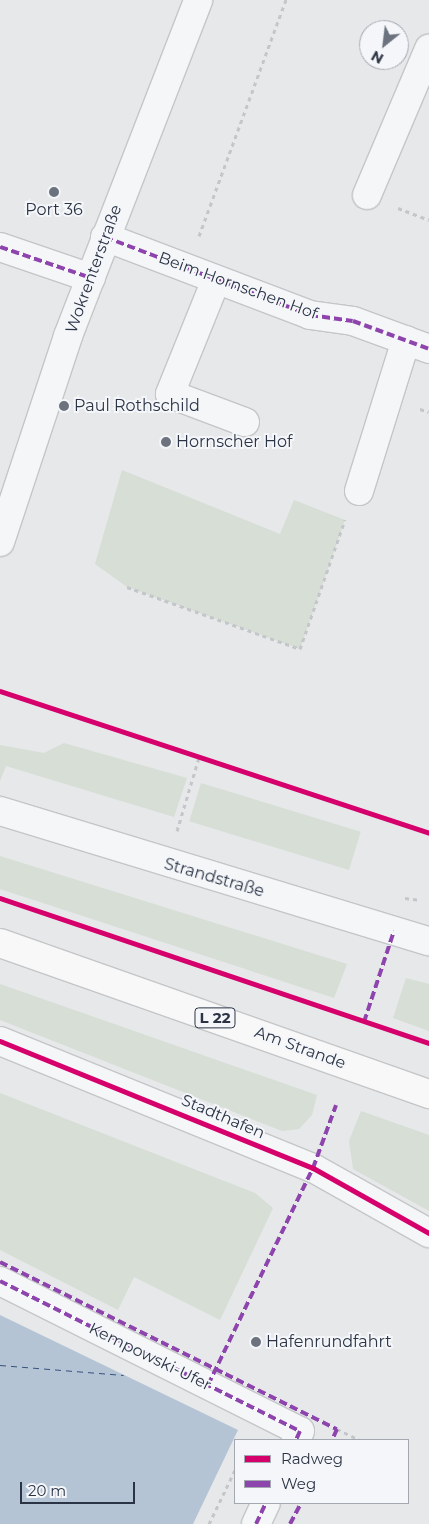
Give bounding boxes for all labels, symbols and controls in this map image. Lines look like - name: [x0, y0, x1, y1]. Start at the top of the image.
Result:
- north arrow: [359, 20, 409, 70]
- text: N: [368, 47, 387, 68]
- marker: Port 36: [48, 186, 60, 198]
- place label: Port 36: [25, 200, 83, 220]
- street label: Wokrenterstraße: [62, 202, 126, 336]
- street label: Beim Hornschen Hof: [156, 248, 320, 324]
- place label: Paul Rothschild: [74, 396, 200, 416]
- marker: Paul Rothschild: [58, 400, 70, 412]
- place label: Hornscher Hof: [176, 432, 292, 452]
- marker: Hornscher Hof: [160, 436, 172, 448]
- street label: Strandstraße: [162, 855, 266, 901]
- road number: L 22: [194, 1006, 236, 1030]
- street label: Am Strande: [252, 1023, 348, 1073]
- street label: Stadthafen: [178, 1091, 268, 1143]
- street label: Kempowski-Ufer: [86, 1319, 214, 1395]
- place label: Hafenrundfahrt: [266, 1332, 392, 1352]
- marker: Hafenrundfahrt: [250, 1336, 262, 1348]
- legend: [234, 1439, 409, 1504]
- text: Radweg: [281, 1449, 343, 1468]
- scale bar: [22, 1472, 138, 1504]
- text: Weg: [281, 1474, 316, 1493]
- text: 20 m: [28, 1481, 66, 1500]

